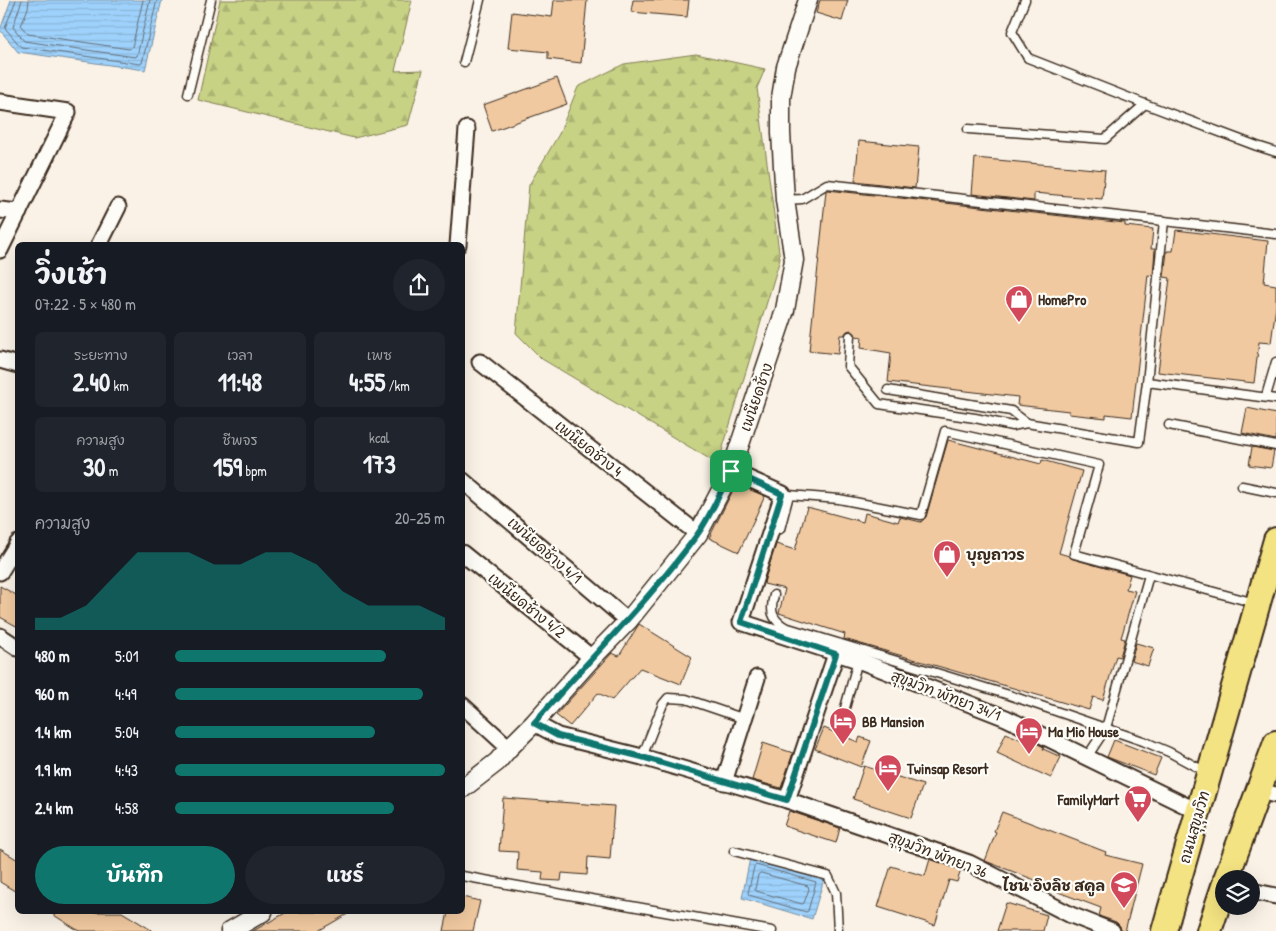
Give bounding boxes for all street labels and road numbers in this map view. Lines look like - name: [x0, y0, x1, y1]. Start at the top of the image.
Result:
- street label: เพนียดช้าง: [734, 360, 778, 434]
- street label: เพนียดช้าง 4: [551, 415, 627, 481]
- street label: เพนียดช้าง 4/1: [503, 512, 587, 588]
- street label: เพนียดช้าง 4/2: [484, 567, 570, 643]
- street label: สุขุมวิท พัทยา 34/1: [888, 664, 1004, 726]
- street label: ถนนสุขุมวิท: [1174, 788, 1215, 866]
- street label: สุขุมวิท พัทยา 36: [885, 826, 990, 883]

